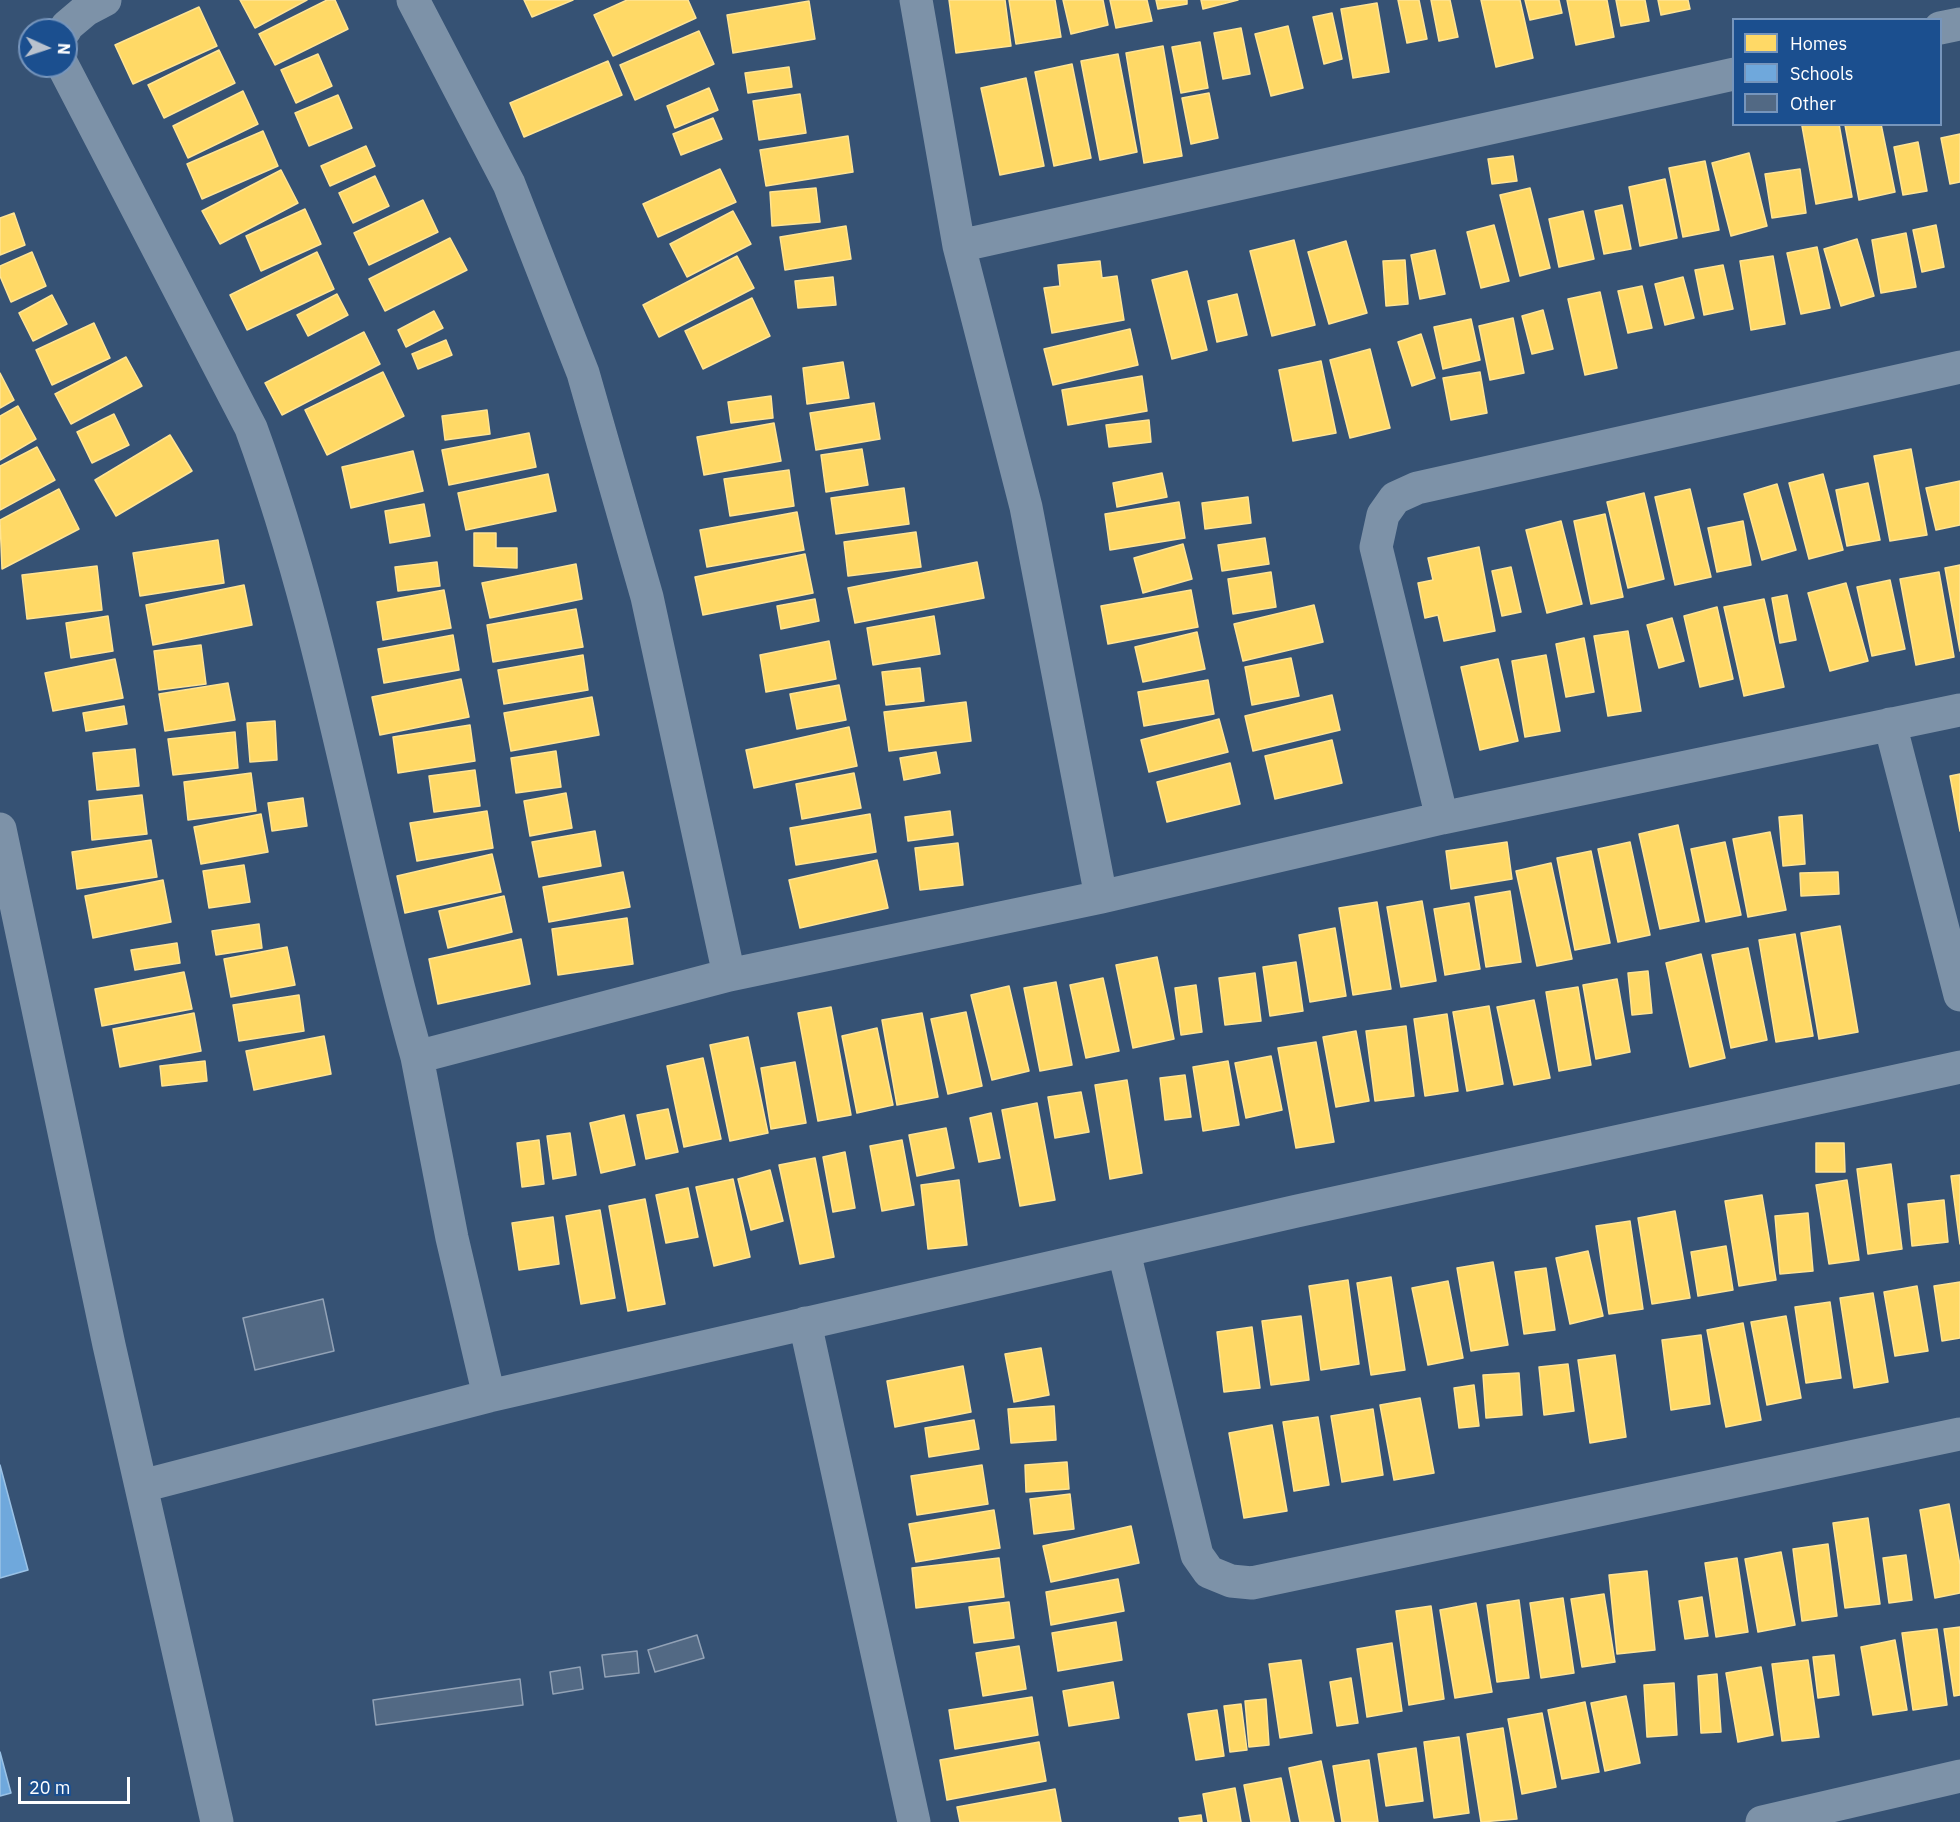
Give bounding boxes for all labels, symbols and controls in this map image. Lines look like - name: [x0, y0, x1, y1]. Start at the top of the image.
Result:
- north arrow: [18, 18, 78, 78]
- legend: [1732, 18, 1942, 126]
- text: Homes: [1790, 32, 1847, 55]
- text: N: [54, 43, 74, 55]
- text: Schools: [1790, 62, 1854, 85]
- text: Other: [1790, 92, 1836, 115]
- scale bar: [21, 1765, 134, 1803]
- text: 20 m: [29, 1776, 71, 1799]

